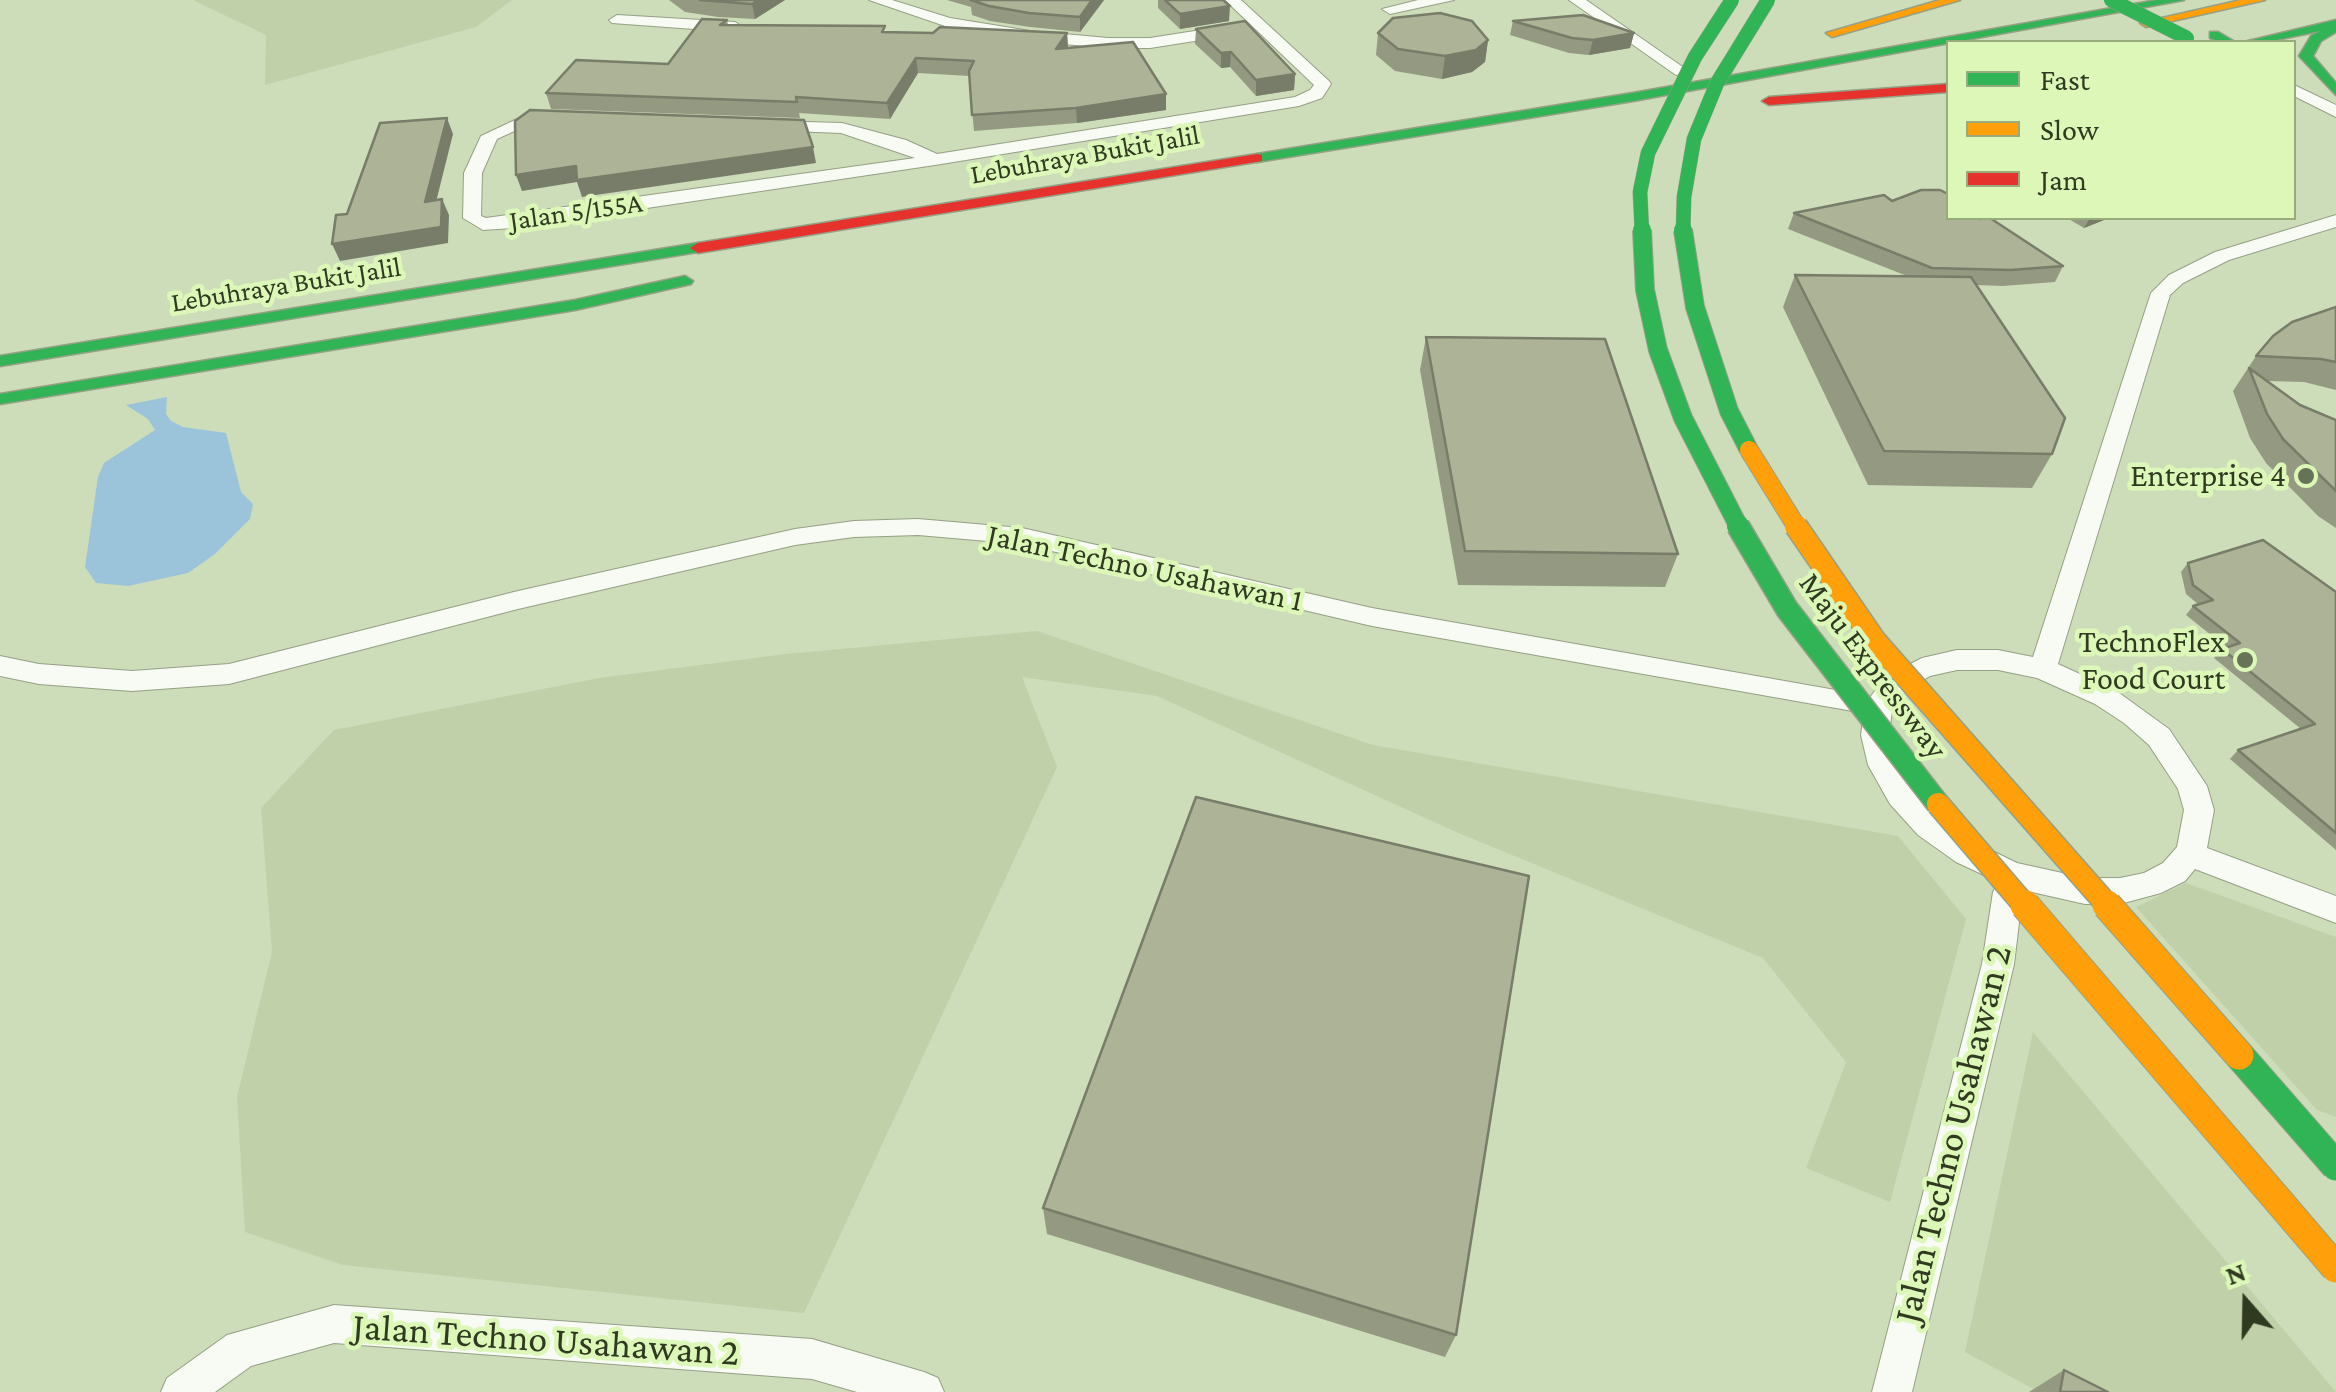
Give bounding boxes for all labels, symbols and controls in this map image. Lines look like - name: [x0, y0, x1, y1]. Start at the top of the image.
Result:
- legend: [1946, 40, 2296, 220]
- text: Fast: [2040, 63, 2090, 96]
- text: Slow: [2040, 113, 2099, 146]
- street label: Lebuhraya Bukit Jalil: [968, 118, 1202, 192]
- text: Jam: [2040, 163, 2087, 196]
- street label: Jalan 5/155A: [507, 186, 645, 238]
- street label: Lebuhraya Bukit Jalil: [169, 250, 403, 320]
- place label: Enterprise 4: [2130, 457, 2286, 495]
- marker: Enterprise 4: [2295, 465, 2317, 487]
- street label: Jalan Techno Usahawan 1: [984, 516, 1306, 620]
- street label: Maju Expressway: [1791, 565, 1955, 767]
- place label: TechnoFlex Food Court: [2078, 623, 2225, 698]
- marker: TechnoFlex Food Court: [2234, 649, 2256, 671]
- street label: Jalan Techno Usahawan 2: [1884, 941, 2022, 1327]
- north arrow: [2196, 1252, 2296, 1352]
- text: N: [2221, 1256, 2250, 1291]
- street label: Jalan Techno Usahawan 2: [351, 1304, 741, 1376]

